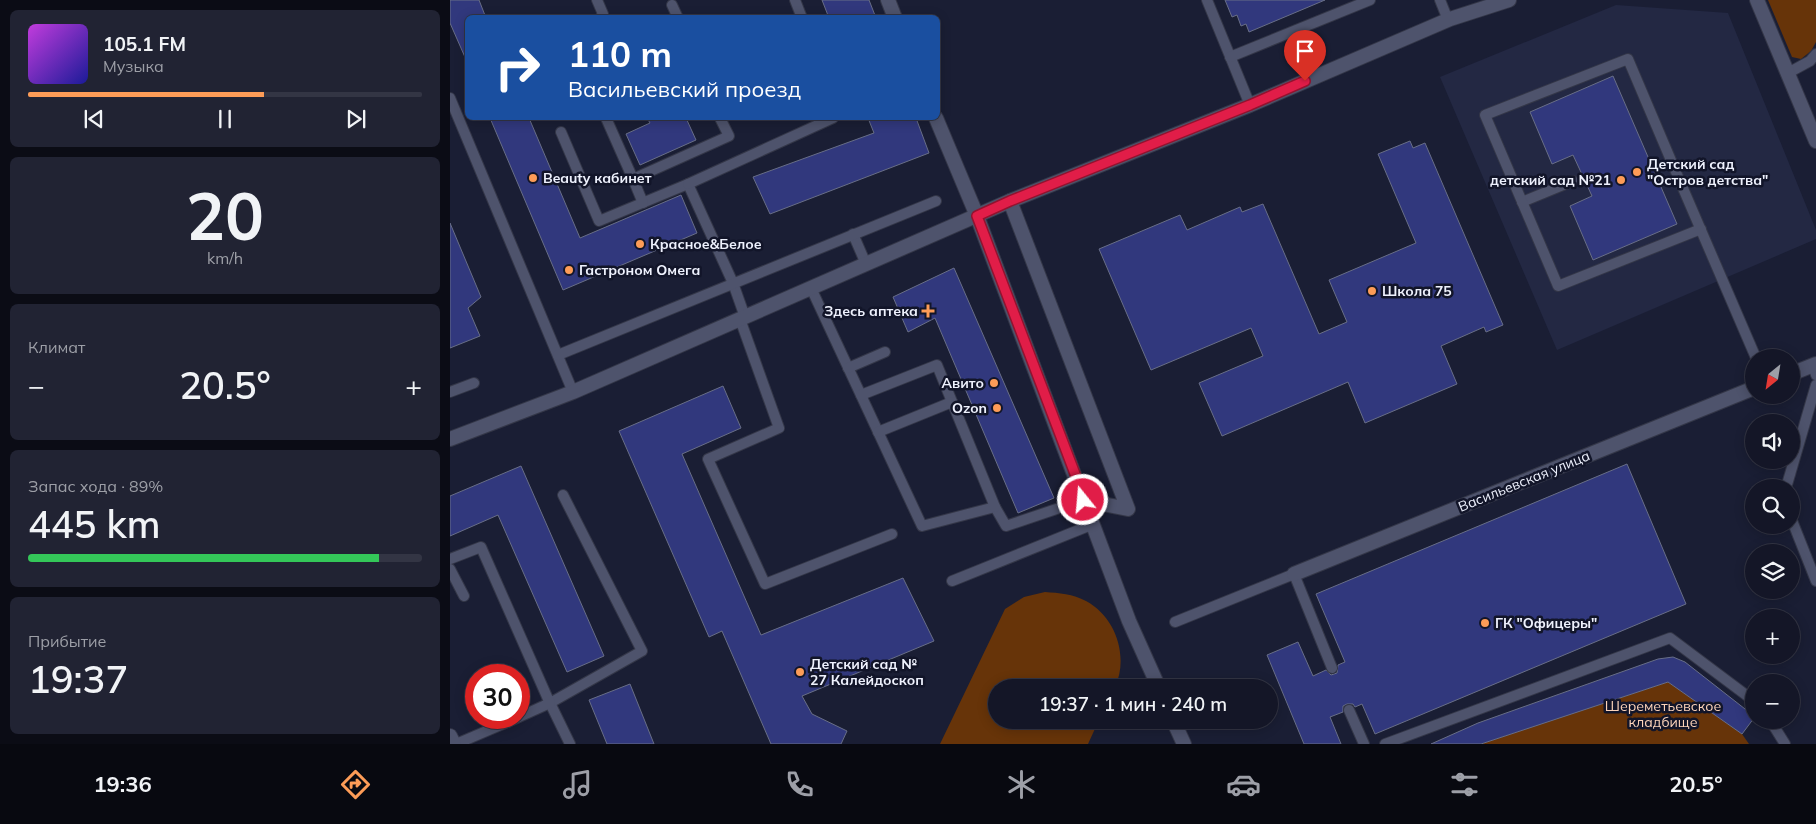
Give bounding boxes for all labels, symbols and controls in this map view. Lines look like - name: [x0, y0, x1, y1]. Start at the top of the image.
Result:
- pin: [1284, 30, 1326, 81]
- text: 105.1 FM: [103, 32, 186, 56]
- text: 110 m: [568, 32, 672, 76]
- icon: right: [485, 35, 550, 100]
- icon: arrive: [1291, 37, 1319, 65]
- text: Музыка: [103, 56, 164, 76]
- text: Васильевский проезд: [568, 75, 801, 103]
- icon: previous: [80, 105, 108, 133]
- icon: pause: [211, 105, 239, 133]
- icon: next: [342, 105, 370, 133]
- place label: Детский сад "Остров детства": [1647, 155, 1768, 189]
- marker: Детский сад "Остров детства": [1631, 166, 1643, 178]
- place label: Beauty кабинет: [543, 169, 652, 187]
- place label: детский сад №21: [1490, 171, 1611, 189]
- marker: Beauty кабинет: [527, 172, 539, 184]
- marker: детский сад №21: [1615, 174, 1627, 186]
- text: 20: [186, 175, 264, 256]
- place label: Красное&Белое: [650, 235, 762, 253]
- marker: Красное&Белое: [634, 238, 646, 250]
- text: km/h: [207, 248, 243, 268]
- place label: Гастроном Омега: [579, 261, 700, 279]
- marker: Гастроном Омега: [563, 264, 575, 276]
- place label: Школа 75: [1382, 282, 1452, 300]
- marker: Школа 75: [1366, 285, 1378, 297]
- place label: Здесь аптека: [824, 302, 918, 320]
- marker: Здесь аптека: [922, 305, 934, 317]
- text: Климат: [28, 337, 85, 357]
- north arrow: [1745, 349, 1800, 404]
- map controls: [1745, 349, 1800, 729]
- text: 20.5°: [179, 361, 271, 409]
- text: −: [28, 368, 45, 403]
- text: +: [405, 368, 422, 403]
- place label: Авито: [942, 374, 984, 392]
- marker: Авито: [988, 377, 1000, 389]
- place label: Ozon: [952, 399, 987, 417]
- marker: Ozon: [991, 402, 1003, 414]
- button: sound: [1745, 414, 1800, 469]
- street label: Васильевская улица: [1456, 446, 1592, 516]
- position arrow: [1056, 473, 1108, 525]
- text: Запас хода · 89%: [28, 476, 163, 496]
- button: search: [1745, 479, 1800, 534]
- text: 445 km: [28, 500, 161, 548]
- button: layers: [1745, 544, 1800, 599]
- button: +: [1745, 609, 1800, 664]
- place label: ГК "Офицеры": [1495, 614, 1597, 632]
- marker: ГК "Офицеры": [1479, 617, 1491, 629]
- text: Прибытие: [28, 631, 106, 651]
- text: 19:37: [28, 655, 128, 703]
- place label: Детский сад № 27 Калейдоскоп: [810, 655, 924, 689]
- speed limit sign: 30: [465, 664, 530, 729]
- marker: Детский сад № 27 Калейдоскоп: [794, 666, 806, 678]
- button: −: [1745, 674, 1800, 729]
- text: 19:37 · 1 мин · 240 m: [1039, 692, 1227, 716]
- park label: Шереметьевское кладбище: [1605, 697, 1721, 731]
- icon: directions: [338, 767, 373, 802]
- icon: music: [560, 767, 595, 802]
- icon: phone: [782, 767, 817, 802]
- icon: climate: [1004, 767, 1039, 802]
- icon: car: [1226, 767, 1261, 802]
- icon: filters: [1447, 767, 1482, 802]
- text: 19:36: [93, 770, 152, 798]
- text: 20.5°: [1669, 770, 1723, 798]

